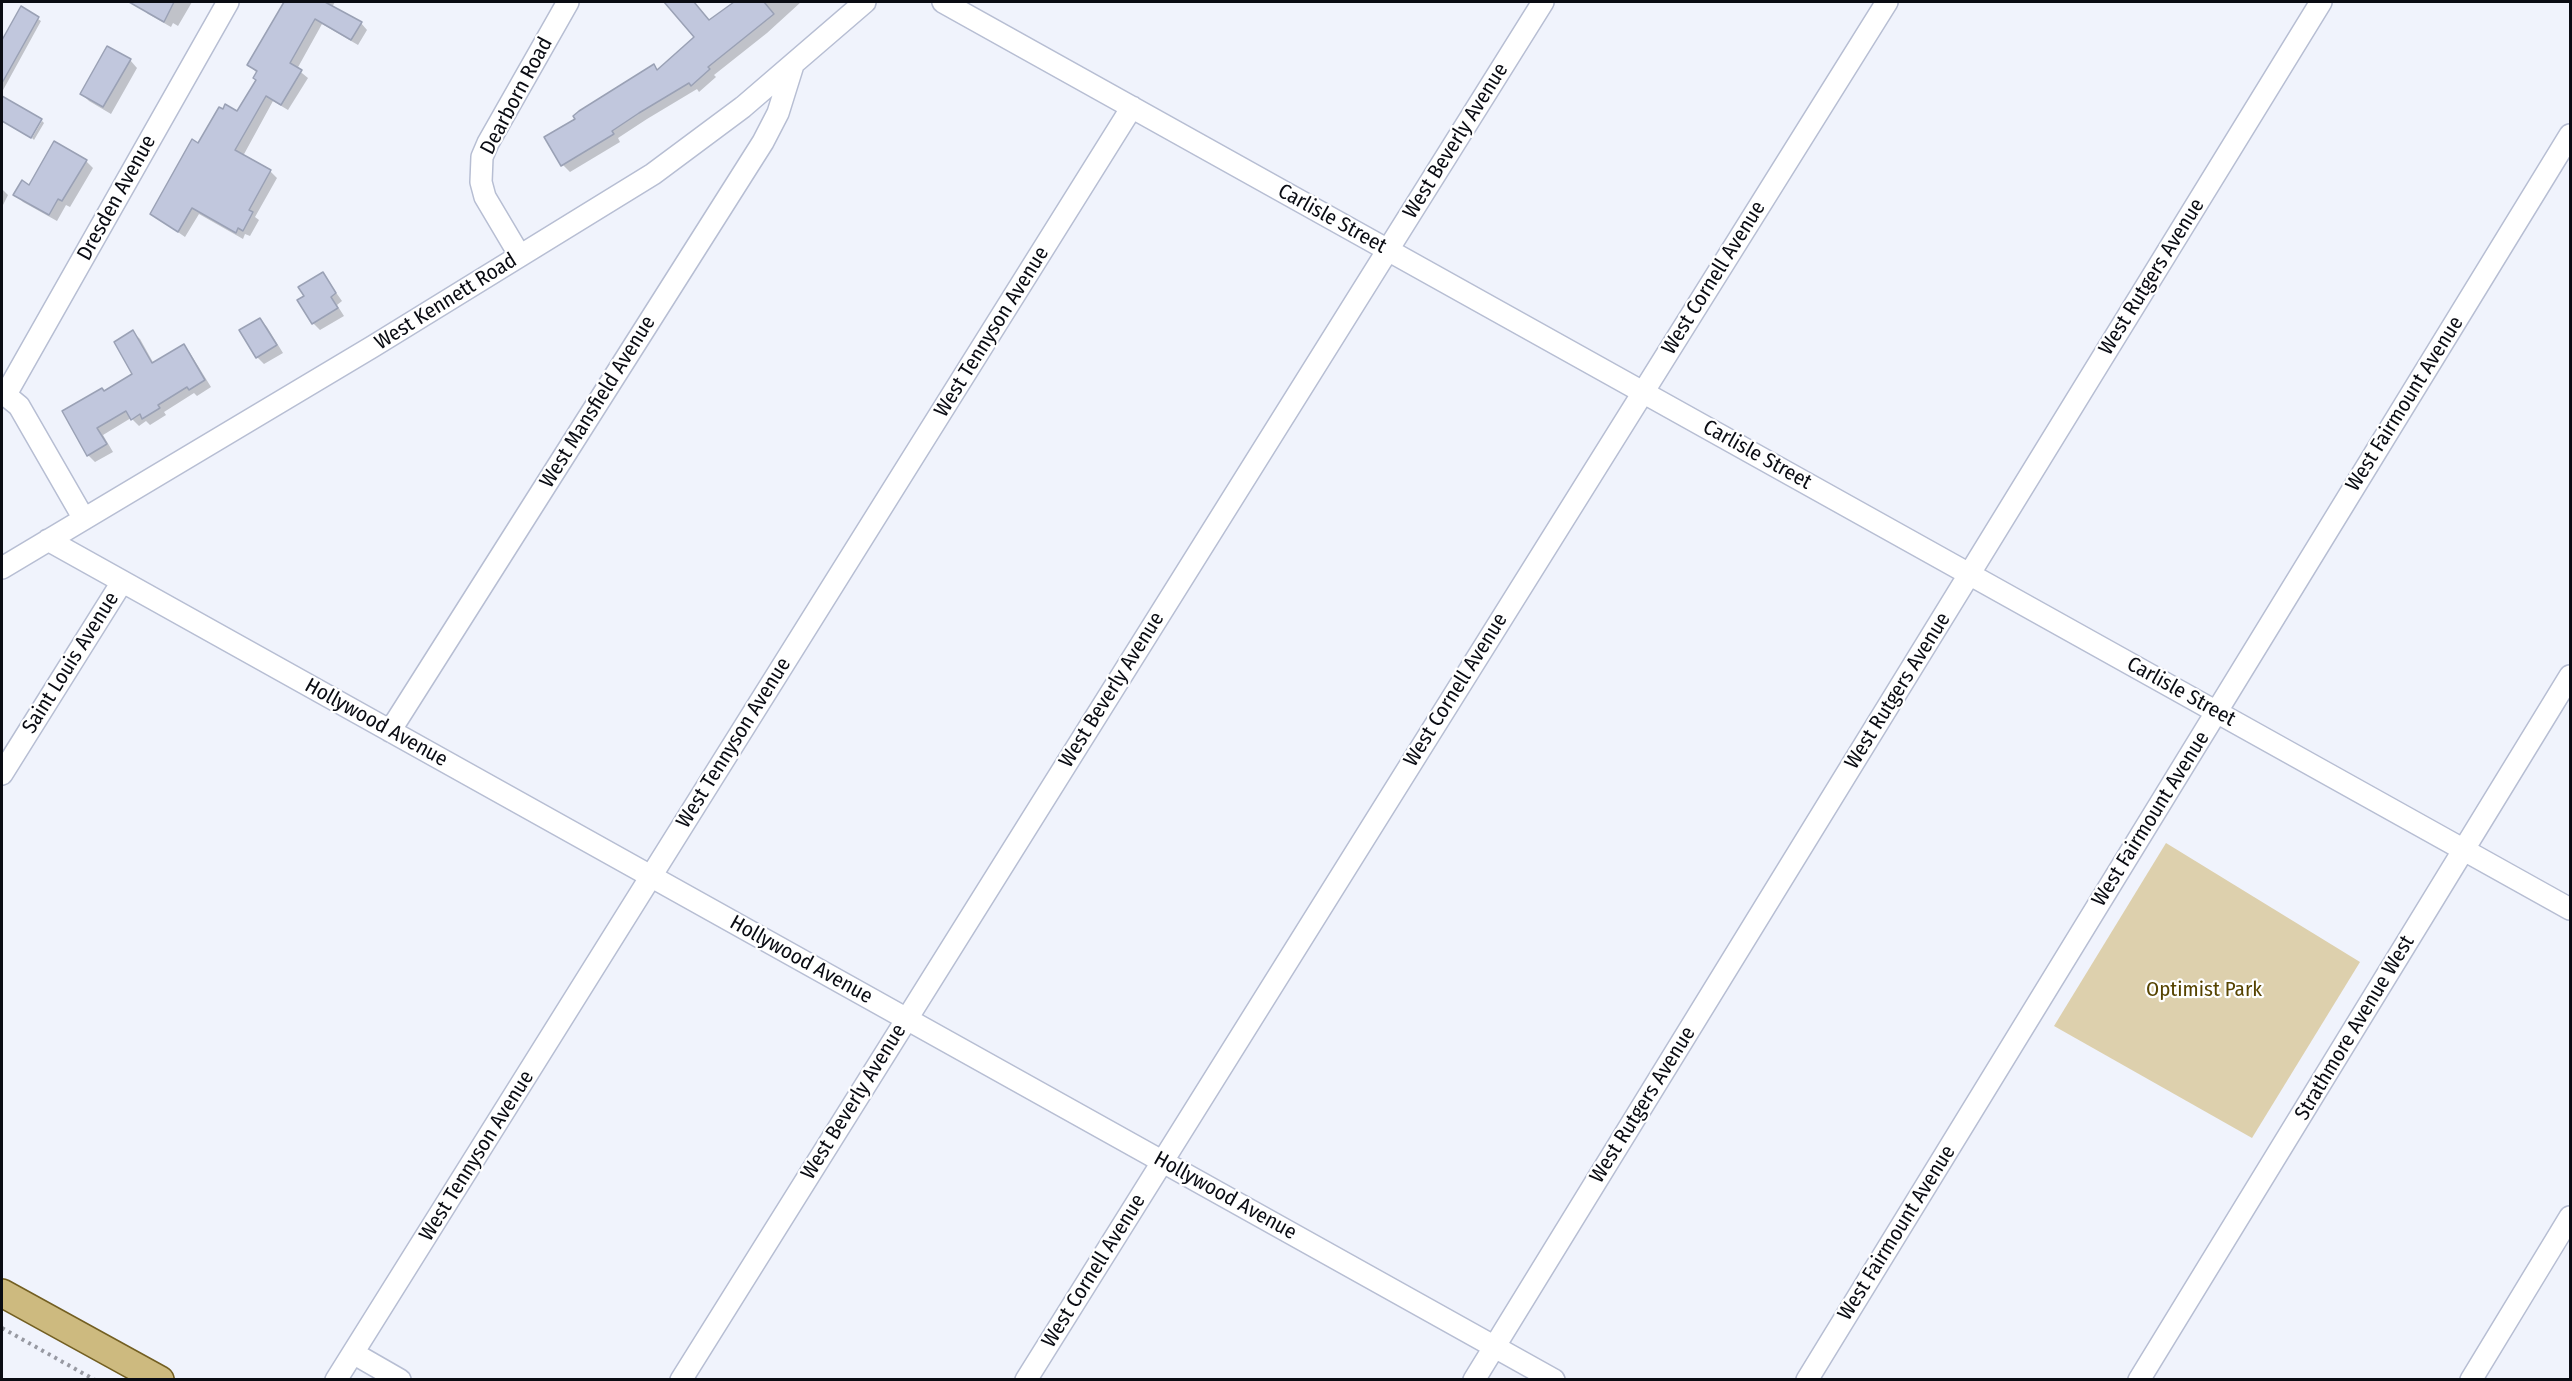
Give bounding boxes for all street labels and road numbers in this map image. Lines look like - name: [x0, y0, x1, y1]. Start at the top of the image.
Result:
- street label: Dearborn Road: [476, 33, 558, 159]
- street label: West Beverly Avenue: [1398, 59, 1514, 223]
- street label: Dresden Avenue: [72, 131, 162, 265]
- street label: Carlisle Street: [1273, 179, 1391, 259]
- street label: West Rutgers Avenue: [2094, 194, 2210, 360]
- street label: West Cornell Avenue: [1657, 197, 1771, 359]
- street label: West Tennyson Avenue: [929, 242, 1055, 422]
- street label: West Kennett Road: [370, 248, 522, 356]
- street label: West Mansfield Avenue: [535, 311, 661, 493]
- street label: West Fairmount Avenue: [2341, 312, 2469, 496]
- street label: Carlisle Street: [1698, 415, 1816, 495]
- street label: Saint Louis Avenue: [17, 588, 125, 738]
- street label: West Beverly Avenue: [1054, 608, 1170, 772]
- street label: West Rutgers Avenue: [1840, 608, 1956, 774]
- street label: West Cornell Avenue: [1399, 609, 1513, 771]
- street label: Carlisle Street: [2122, 652, 2240, 732]
- street label: West Tennyson Avenue: [671, 653, 797, 833]
- street label: Hollywood Avenue: [300, 673, 452, 773]
- street label: West Fairmount Avenue: [2087, 727, 2215, 911]
- street label: Hollywood Avenue: [725, 910, 877, 1010]
- street label: Strathmore Avenue West: [2290, 931, 2420, 1125]
- street label: West Beverly Avenue: [796, 1020, 912, 1184]
- street label: West Rutgers Avenue: [1585, 1022, 1701, 1188]
- street label: West Tennyson Avenue: [414, 1066, 540, 1246]
- street label: West Fairmount Avenue: [1833, 1141, 1961, 1325]
- street label: Hollywood Avenue: [1149, 1146, 1301, 1246]
- street label: West Cornell Avenue: [1037, 1190, 1151, 1352]

